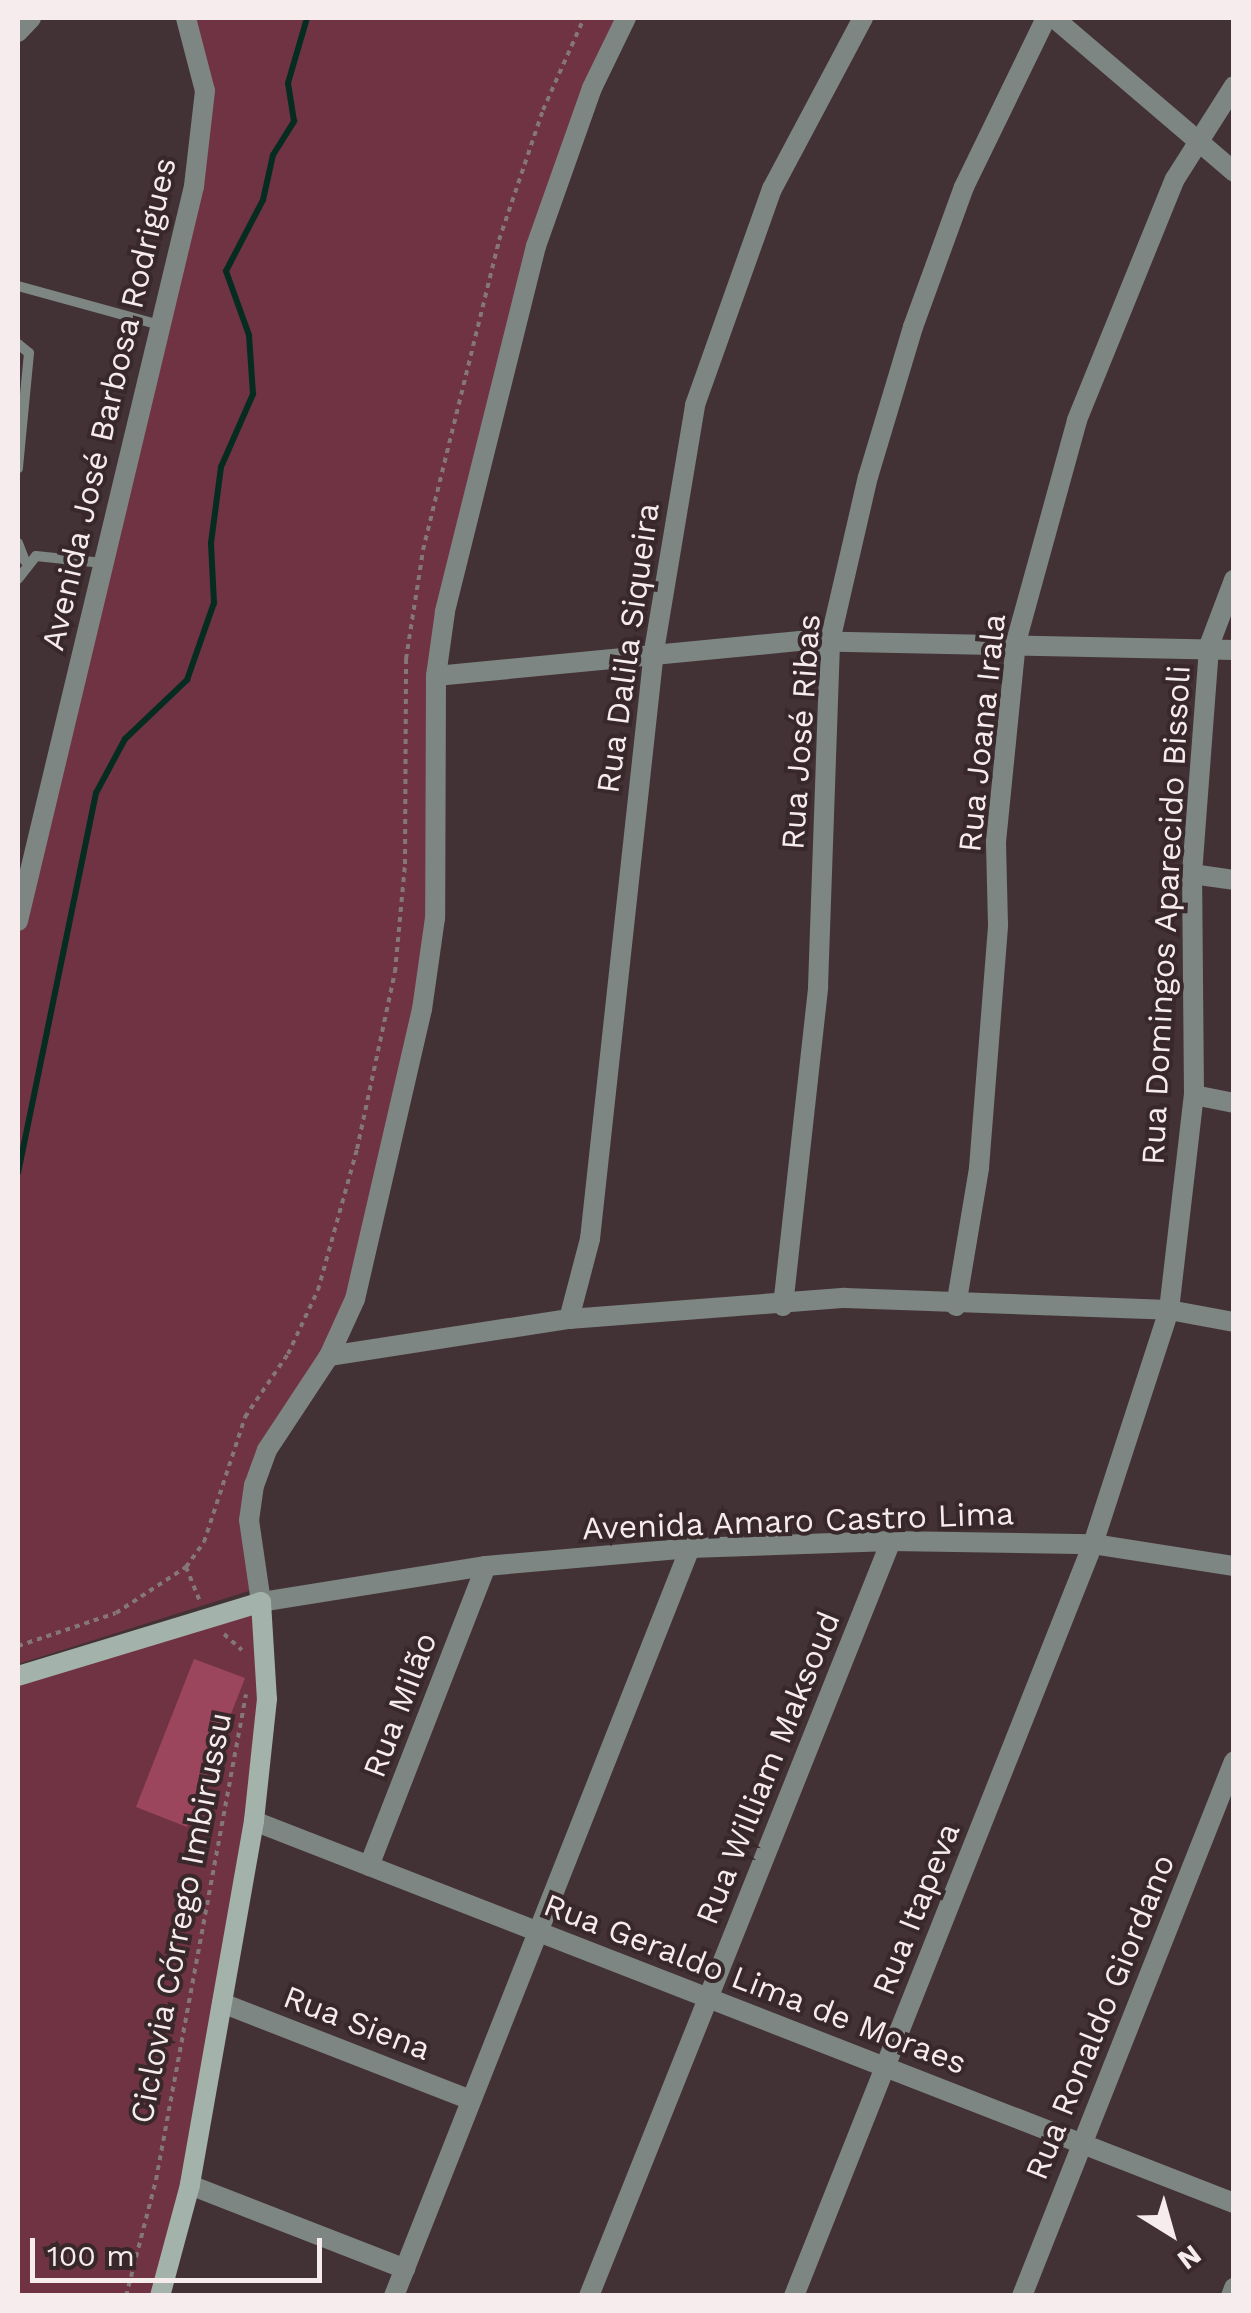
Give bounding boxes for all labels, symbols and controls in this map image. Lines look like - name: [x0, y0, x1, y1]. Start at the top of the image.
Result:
- street label: Avenida José Barbosa Rodrigues: [33, 153, 185, 655]
- street label: Rua Dalila Siqueira: [589, 500, 667, 796]
- street label: Rua Joana Irala: [950, 611, 1014, 855]
- street label: Rua José Ribas: [774, 612, 828, 852]
- street label: Rua Domingos Aparecido Bissoli: [1134, 663, 1198, 1167]
- street label: Avenida Amaro Castro Lima: [580, 1494, 1016, 1548]
- street label: Rua William Maksoud: [687, 1605, 849, 1931]
- street label: Rua Milão: [355, 1627, 445, 1783]
- street label: Ciclovia Córrego Imbirussu: [122, 1709, 240, 2127]
- street label: Rua Itapeva: [864, 1817, 968, 2001]
- street label: Rua Ronaldo Giordano: [1017, 1848, 1183, 2186]
- street label: Rua Geraldo Lima de Moraes: [538, 1885, 972, 2083]
- street label: Rua Siena: [278, 1977, 436, 2069]
- north arrow: [1121, 2183, 1221, 2283]
- scale bar: [35, 2218, 328, 2280]
- text: 100 m: [47, 2238, 135, 2273]
- text: N: [1171, 2238, 1208, 2277]

